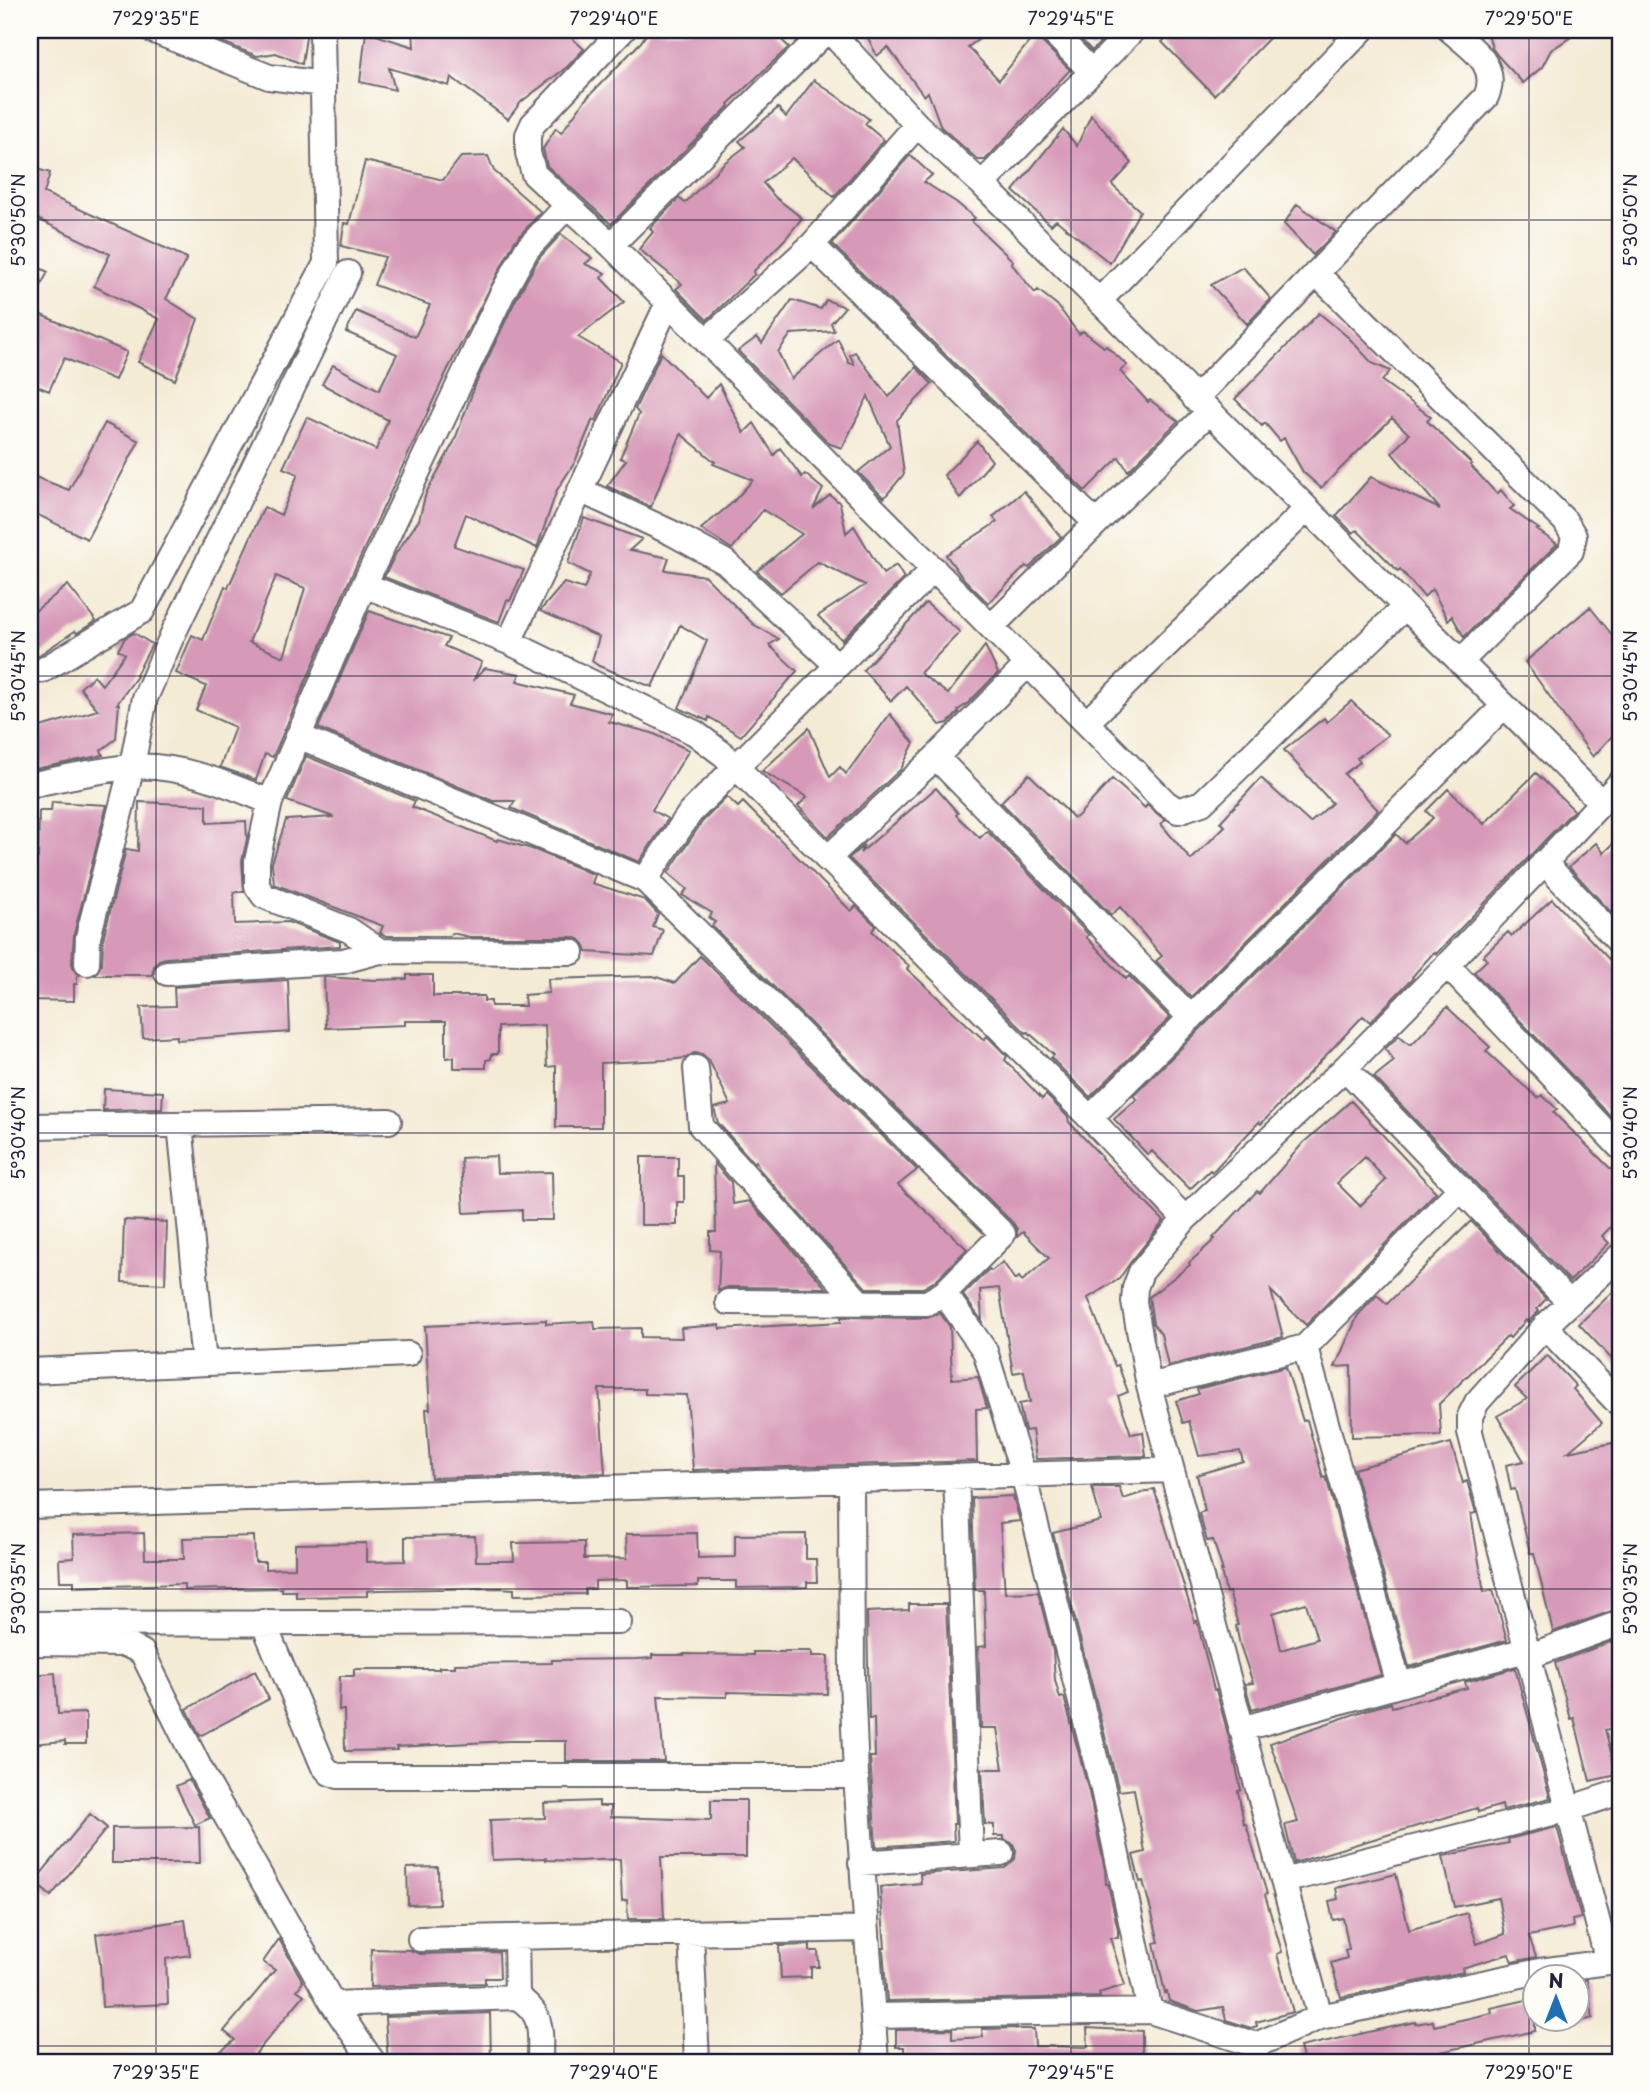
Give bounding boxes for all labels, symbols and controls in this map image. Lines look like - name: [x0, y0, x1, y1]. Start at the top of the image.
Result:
- text: 7°29'35"E: [112, 4, 200, 31]
- text: 7°29'40"E: [569, 4, 659, 31]
- text: 7°29'45"E: [1027, 4, 1115, 31]
- text: 7°29'50"E: [1485, 4, 1573, 31]
- text: 5°30'50"N: [4, 173, 31, 267]
- text: 5°30'50"N: [1616, 173, 1643, 267]
- text: 5°30'45"N: [4, 630, 31, 722]
- text: 5°30'45"N: [1616, 630, 1643, 722]
- text: 5°30'40"N: [4, 1086, 31, 1180]
- text: 5°30'40"N: [1616, 1086, 1643, 1180]
- text: 5°30'35"N: [4, 1543, 31, 1635]
- text: 5°30'35"N: [1616, 1543, 1643, 1635]
- north arrow: [1520, 1962, 1590, 2032]
- text: N: [1548, 1966, 1564, 1994]
- text: 7°29'35"E: [112, 2058, 200, 2085]
- text: 7°29'40"E: [569, 2058, 659, 2085]
- text: 7°29'45"E: [1027, 2058, 1115, 2085]
- text: 7°29'50"E: [1485, 2058, 1573, 2085]

